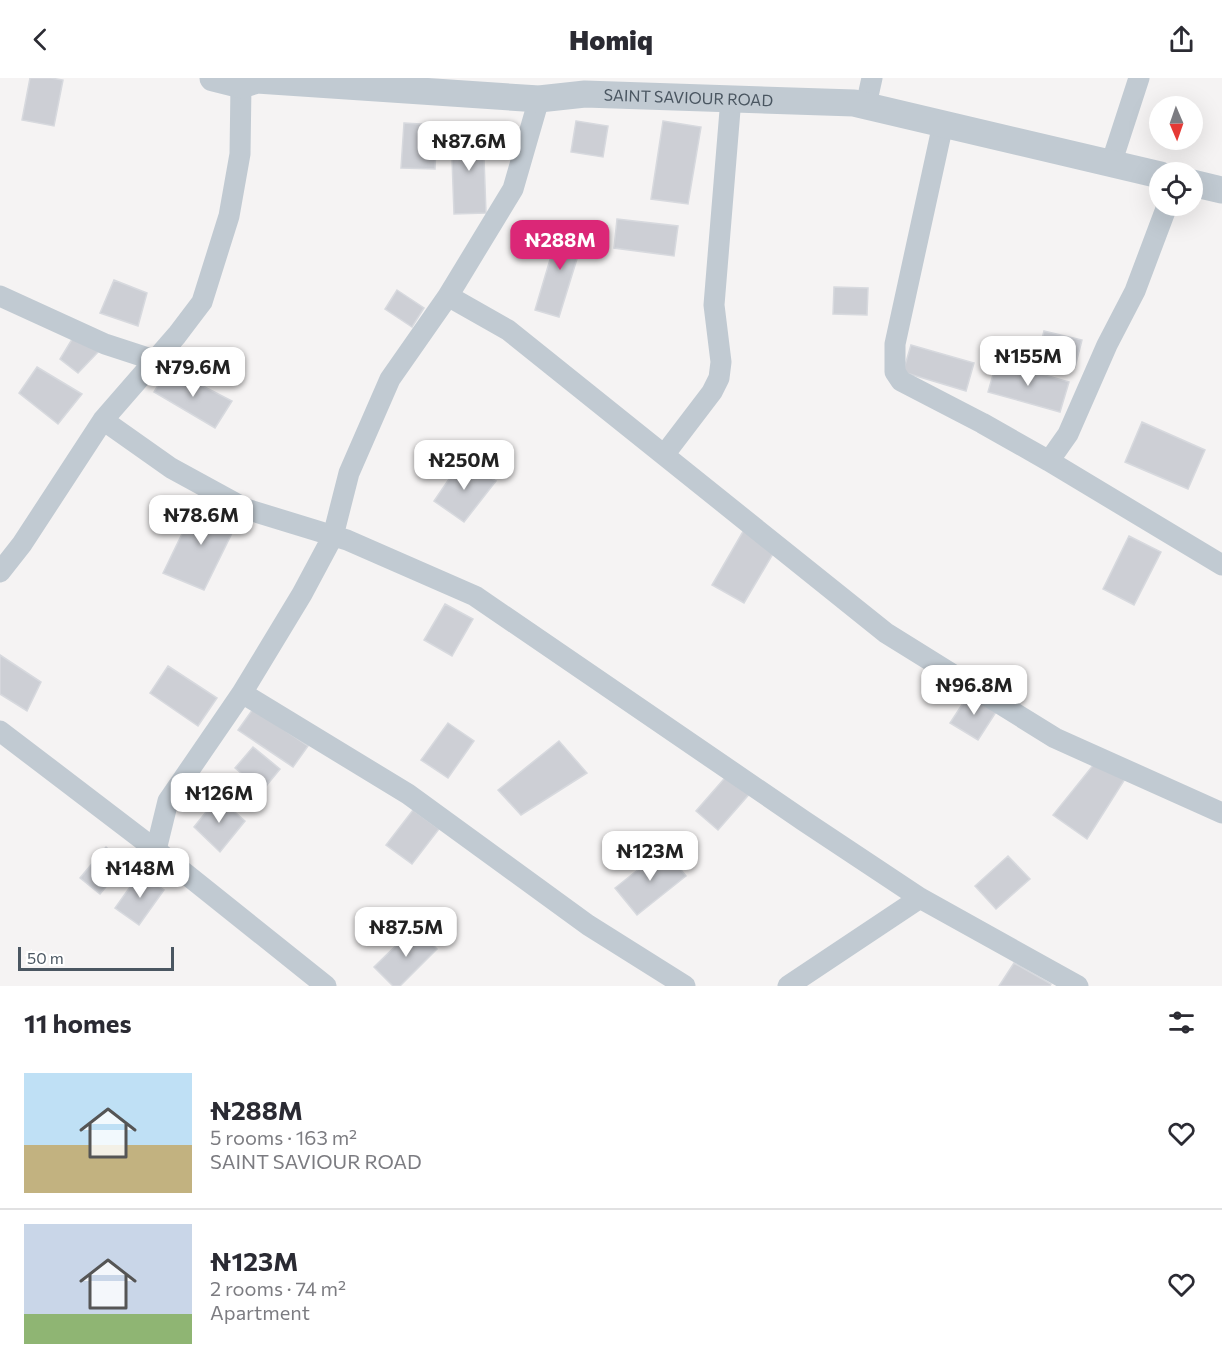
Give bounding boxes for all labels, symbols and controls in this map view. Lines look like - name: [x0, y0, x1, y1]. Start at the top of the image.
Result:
- icon: back: [24, 23, 57, 56]
- text: Homiq: [569, 23, 653, 56]
- icon: share: [1165, 23, 1198, 56]
- street label: SAINT SAVIOUR ROAD: [603, 85, 773, 109]
- north arrow: [1149, 96, 1203, 150]
- map controls: [1149, 96, 1203, 216]
- pin: ₦87.6M: [420, 121, 518, 172]
- text: ₦87.6M: [432, 128, 506, 152]
- button: locate: [1149, 162, 1203, 216]
- pin: ₦288M: [518, 220, 602, 271]
- text: ₦288M: [524, 227, 596, 251]
- pin: ₦155M: [986, 336, 1070, 387]
- text: ₦155M: [994, 343, 1062, 367]
- pin: ₦79.6M: [144, 347, 242, 398]
- text: ₦79.6M: [155, 354, 231, 378]
- pin: ₦250M: [422, 440, 506, 491]
- text: ₦250M: [428, 447, 500, 471]
- pin: ₦78.6M: [152, 495, 250, 546]
- text: ₦78.6M: [163, 502, 239, 526]
- pin: ₦96.8M: [925, 665, 1023, 716]
- text: ₦96.8M: [935, 672, 1013, 696]
- pin: ₦126M: [177, 773, 261, 824]
- text: ₦126M: [185, 780, 253, 804]
- pin: ₦123M: [608, 831, 692, 882]
- text: ₦123M: [616, 838, 684, 862]
- pin: ₦148M: [98, 848, 182, 899]
- text: ₦148M: [105, 855, 175, 879]
- pin: ₦87.5M: [357, 907, 455, 958]
- text: ₦87.5M: [369, 914, 443, 938]
- scale bar: [18, 944, 174, 972]
- text: 50 m: [27, 948, 64, 967]
- icon: filters: [1165, 1006, 1198, 1039]
- text: 11 homes: [24, 1007, 132, 1038]
- text: ₦288M: [210, 1094, 303, 1125]
- icon: home: [72, 1097, 144, 1169]
- icon: heart: [1165, 1117, 1198, 1150]
- text: 5 rooms · 163 m²: [210, 1125, 357, 1149]
- text: SAINT SAVIOUR ROAD: [210, 1149, 422, 1173]
- text: ₦123M: [210, 1245, 298, 1276]
- icon: home: [72, 1248, 144, 1320]
- icon: heart: [1165, 1268, 1198, 1301]
- text: 2 rooms · 74 m²: [210, 1276, 346, 1300]
- text: Apartment: [210, 1300, 310, 1324]

